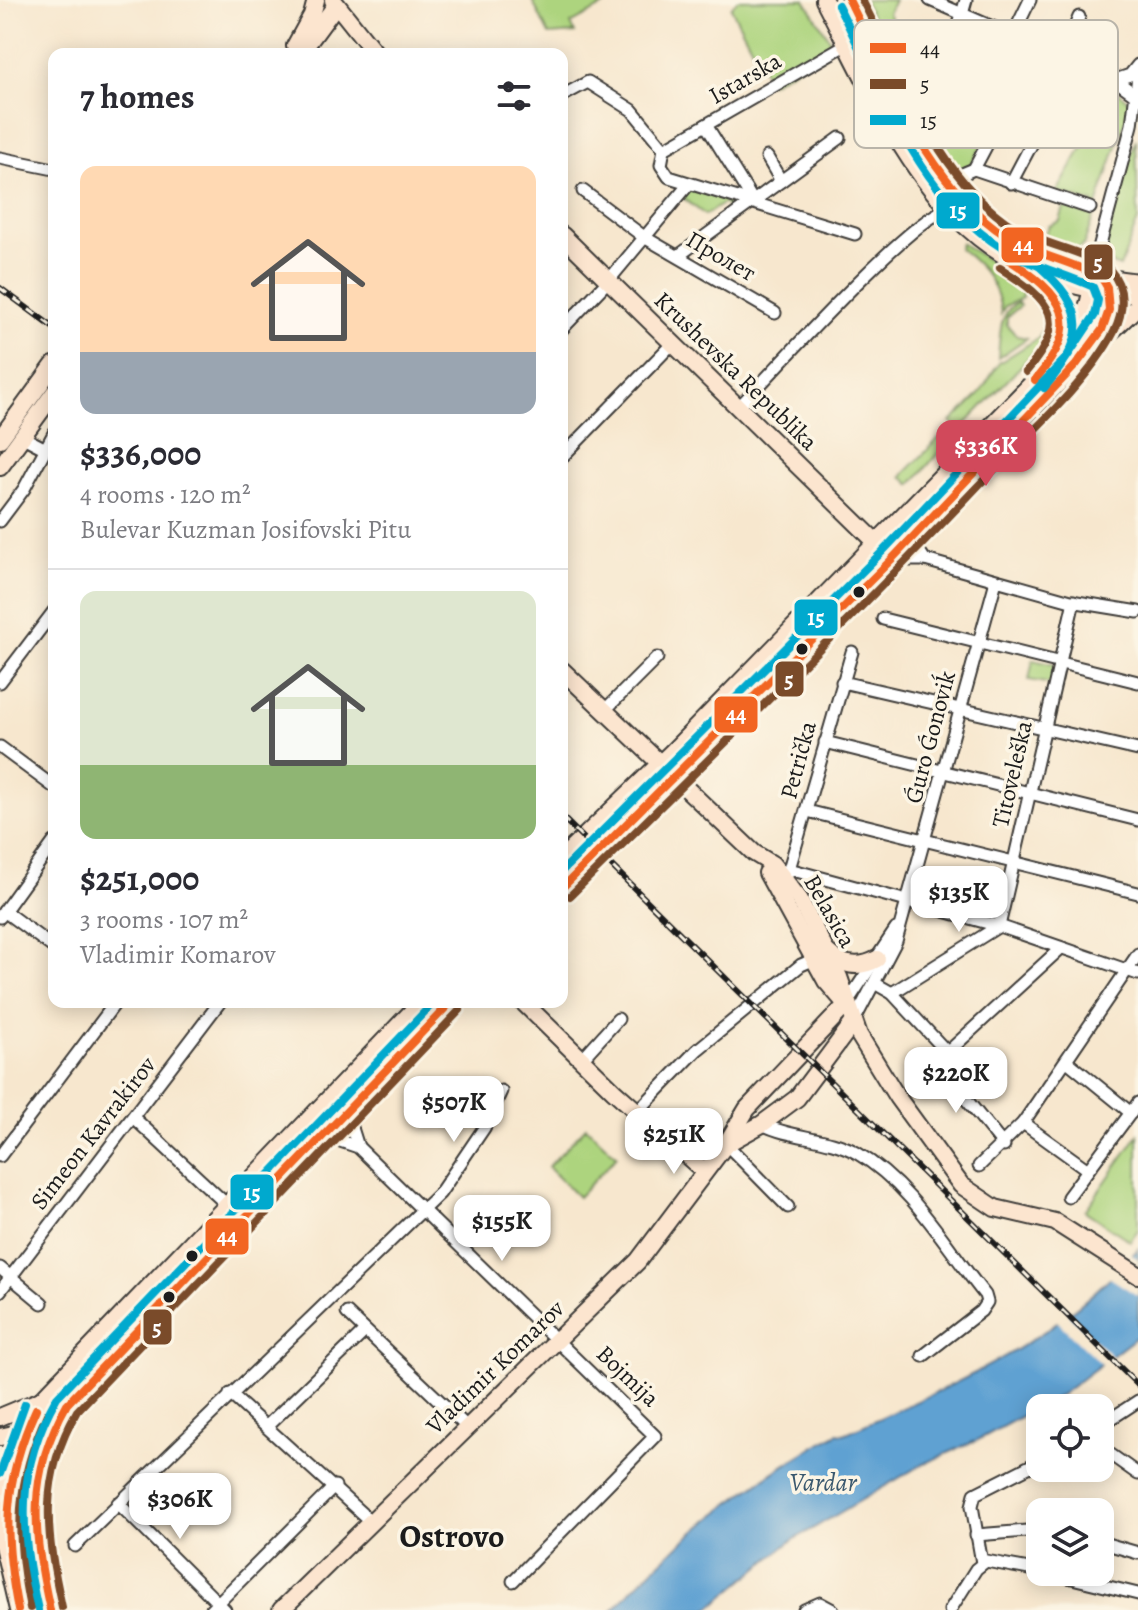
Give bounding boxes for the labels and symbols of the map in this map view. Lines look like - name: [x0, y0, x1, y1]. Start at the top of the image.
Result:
- legend: [854, 20, 1118, 148]
- text: 44: [920, 34, 940, 64]
- street label: Istarska: [703, 44, 788, 111]
- text: 5: [920, 70, 929, 100]
- text: 15: [920, 106, 937, 136]
- line badge: 15: [935, 191, 981, 230]
- text: 15: [949, 196, 967, 226]
- street label: Пролет: [680, 223, 762, 289]
- line badge: 44: [1000, 226, 1045, 264]
- text: 44: [1013, 231, 1033, 261]
- line badge: 5: [1083, 243, 1114, 281]
- text: 5: [1093, 248, 1103, 278]
- street label: Krushevska Republika: [647, 284, 825, 458]
- pin: $336K: [930, 420, 1042, 488]
- unlabelled marker: [851, 584, 867, 600]
- line badge: 15: [793, 598, 839, 637]
- text: 15: [807, 603, 825, 633]
- unlabelled marker: [794, 641, 810, 657]
- line badge: 5: [774, 660, 805, 698]
- text: 5: [784, 665, 794, 695]
- street label: Ǵuro Ǵonoviḱ: [897, 667, 963, 807]
- line badge: 44: [713, 695, 759, 734]
- text: 44: [726, 700, 746, 730]
- street label: Petrička: [772, 717, 824, 803]
- street label: Titoveleška: [984, 717, 1040, 830]
- pin: $135K: [903, 866, 1015, 934]
- street label: Belasica: [796, 869, 864, 954]
- pin: $220K: [900, 1047, 1012, 1115]
- street label: Simeon Kavrakirov: [23, 1050, 163, 1216]
- pin: $507K: [398, 1076, 510, 1144]
- pin: $251K: [618, 1108, 730, 1176]
- line badge: 15: [229, 1173, 275, 1211]
- text: 15: [243, 1178, 261, 1208]
- pin: $155K: [446, 1195, 558, 1263]
- line badge: 44: [204, 1217, 250, 1256]
- text: 44: [217, 1222, 237, 1252]
- unlabelled marker: [184, 1248, 200, 1264]
- unlabelled marker: [161, 1289, 177, 1305]
- street label: Vladimir Komarov: [418, 1293, 571, 1442]
- line badge: 5: [142, 1308, 173, 1346]
- text: 5: [152, 1313, 162, 1343]
- street label: Bojmija: [590, 1338, 667, 1414]
- water label: Vardar: [790, 1465, 857, 1500]
- pin: $306K: [124, 1473, 236, 1541]
- district label: Ostrovo: [399, 1514, 505, 1558]

